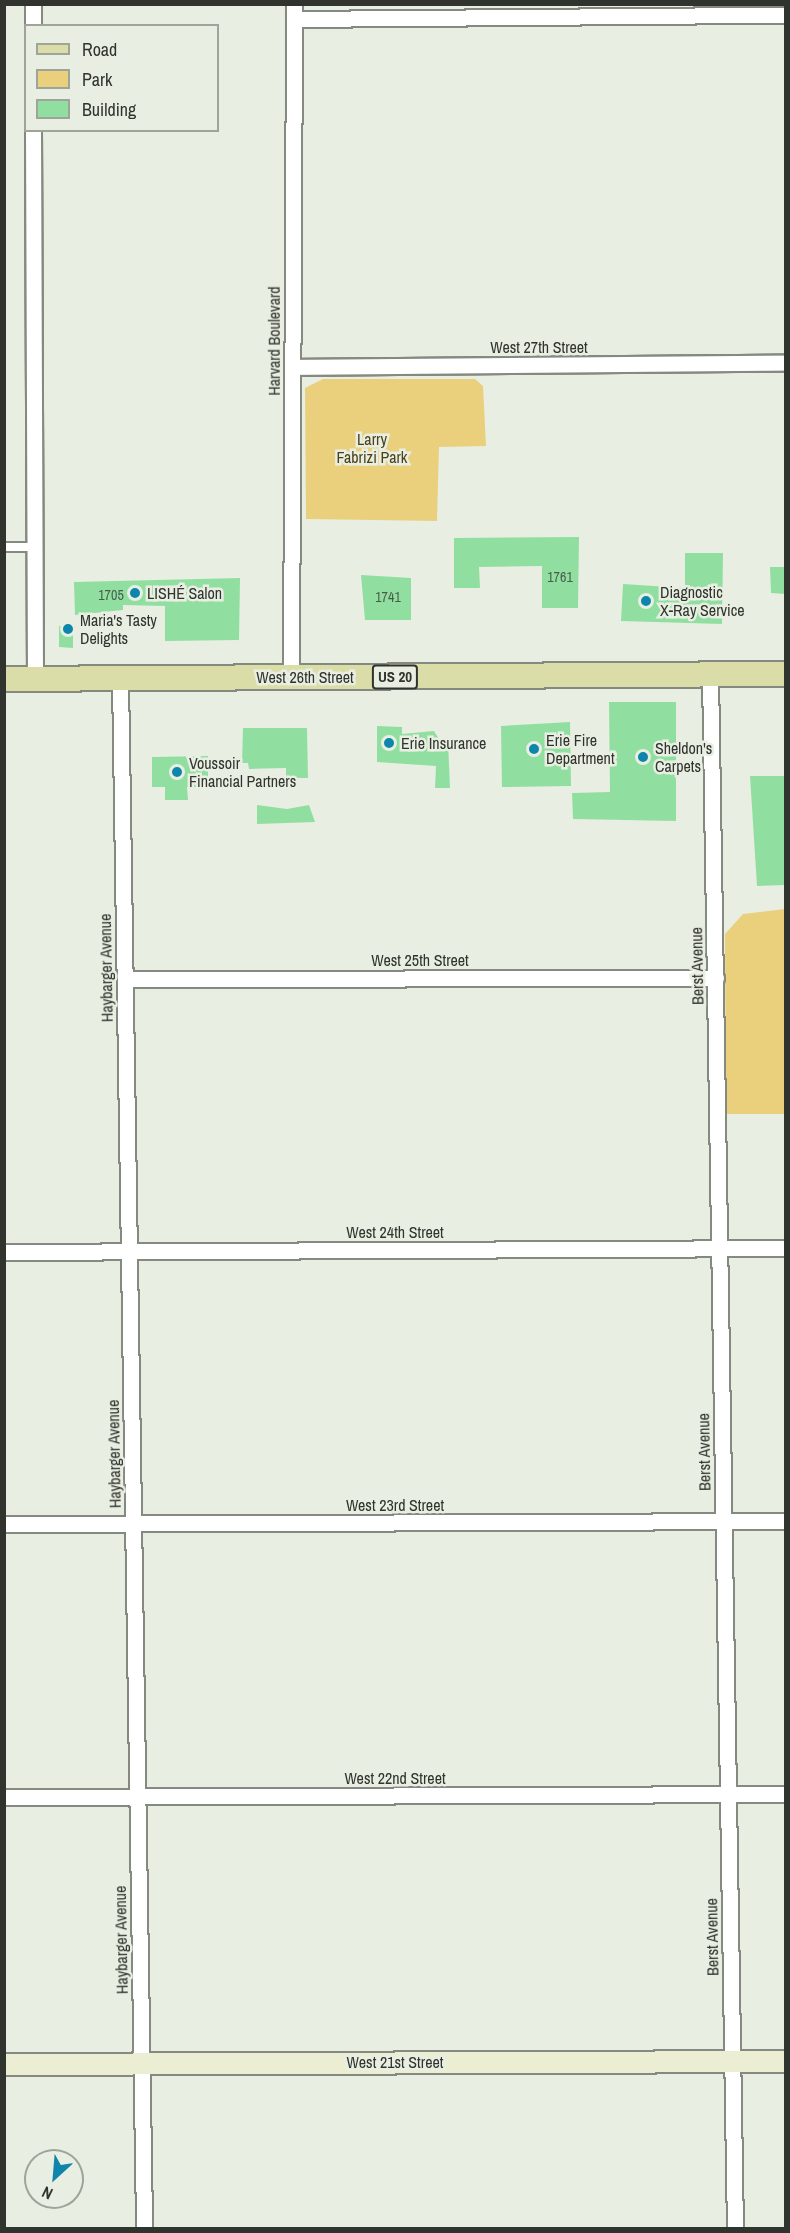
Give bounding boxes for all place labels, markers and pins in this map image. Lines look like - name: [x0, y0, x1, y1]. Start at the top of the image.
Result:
- place label: Diagnostic X-Ray Service: [660, 582, 745, 620]
- place label: LISHÉ Salon: [147, 583, 222, 603]
- marker: LISHÉ Salon: [128, 586, 142, 600]
- marker: Diagnostic X-Ray Service: [637, 592, 655, 610]
- place label: Maria's Tasty Delights: [80, 610, 157, 648]
- marker: Maria's Tasty Delights: [61, 622, 75, 636]
- place label: Erie Fire Department: [546, 730, 615, 768]
- place label: Erie Insurance: [401, 733, 486, 753]
- marker: Erie Insurance: [382, 736, 396, 750]
- place label: Sheldon's Carpets: [655, 738, 712, 776]
- marker: Erie Fire Department: [527, 742, 541, 756]
- marker: Sheldon's Carpets: [636, 750, 650, 764]
- place label: Voussoir Financial Partners: [189, 753, 296, 791]
- marker: Voussoir Financial Partners: [170, 765, 184, 779]

